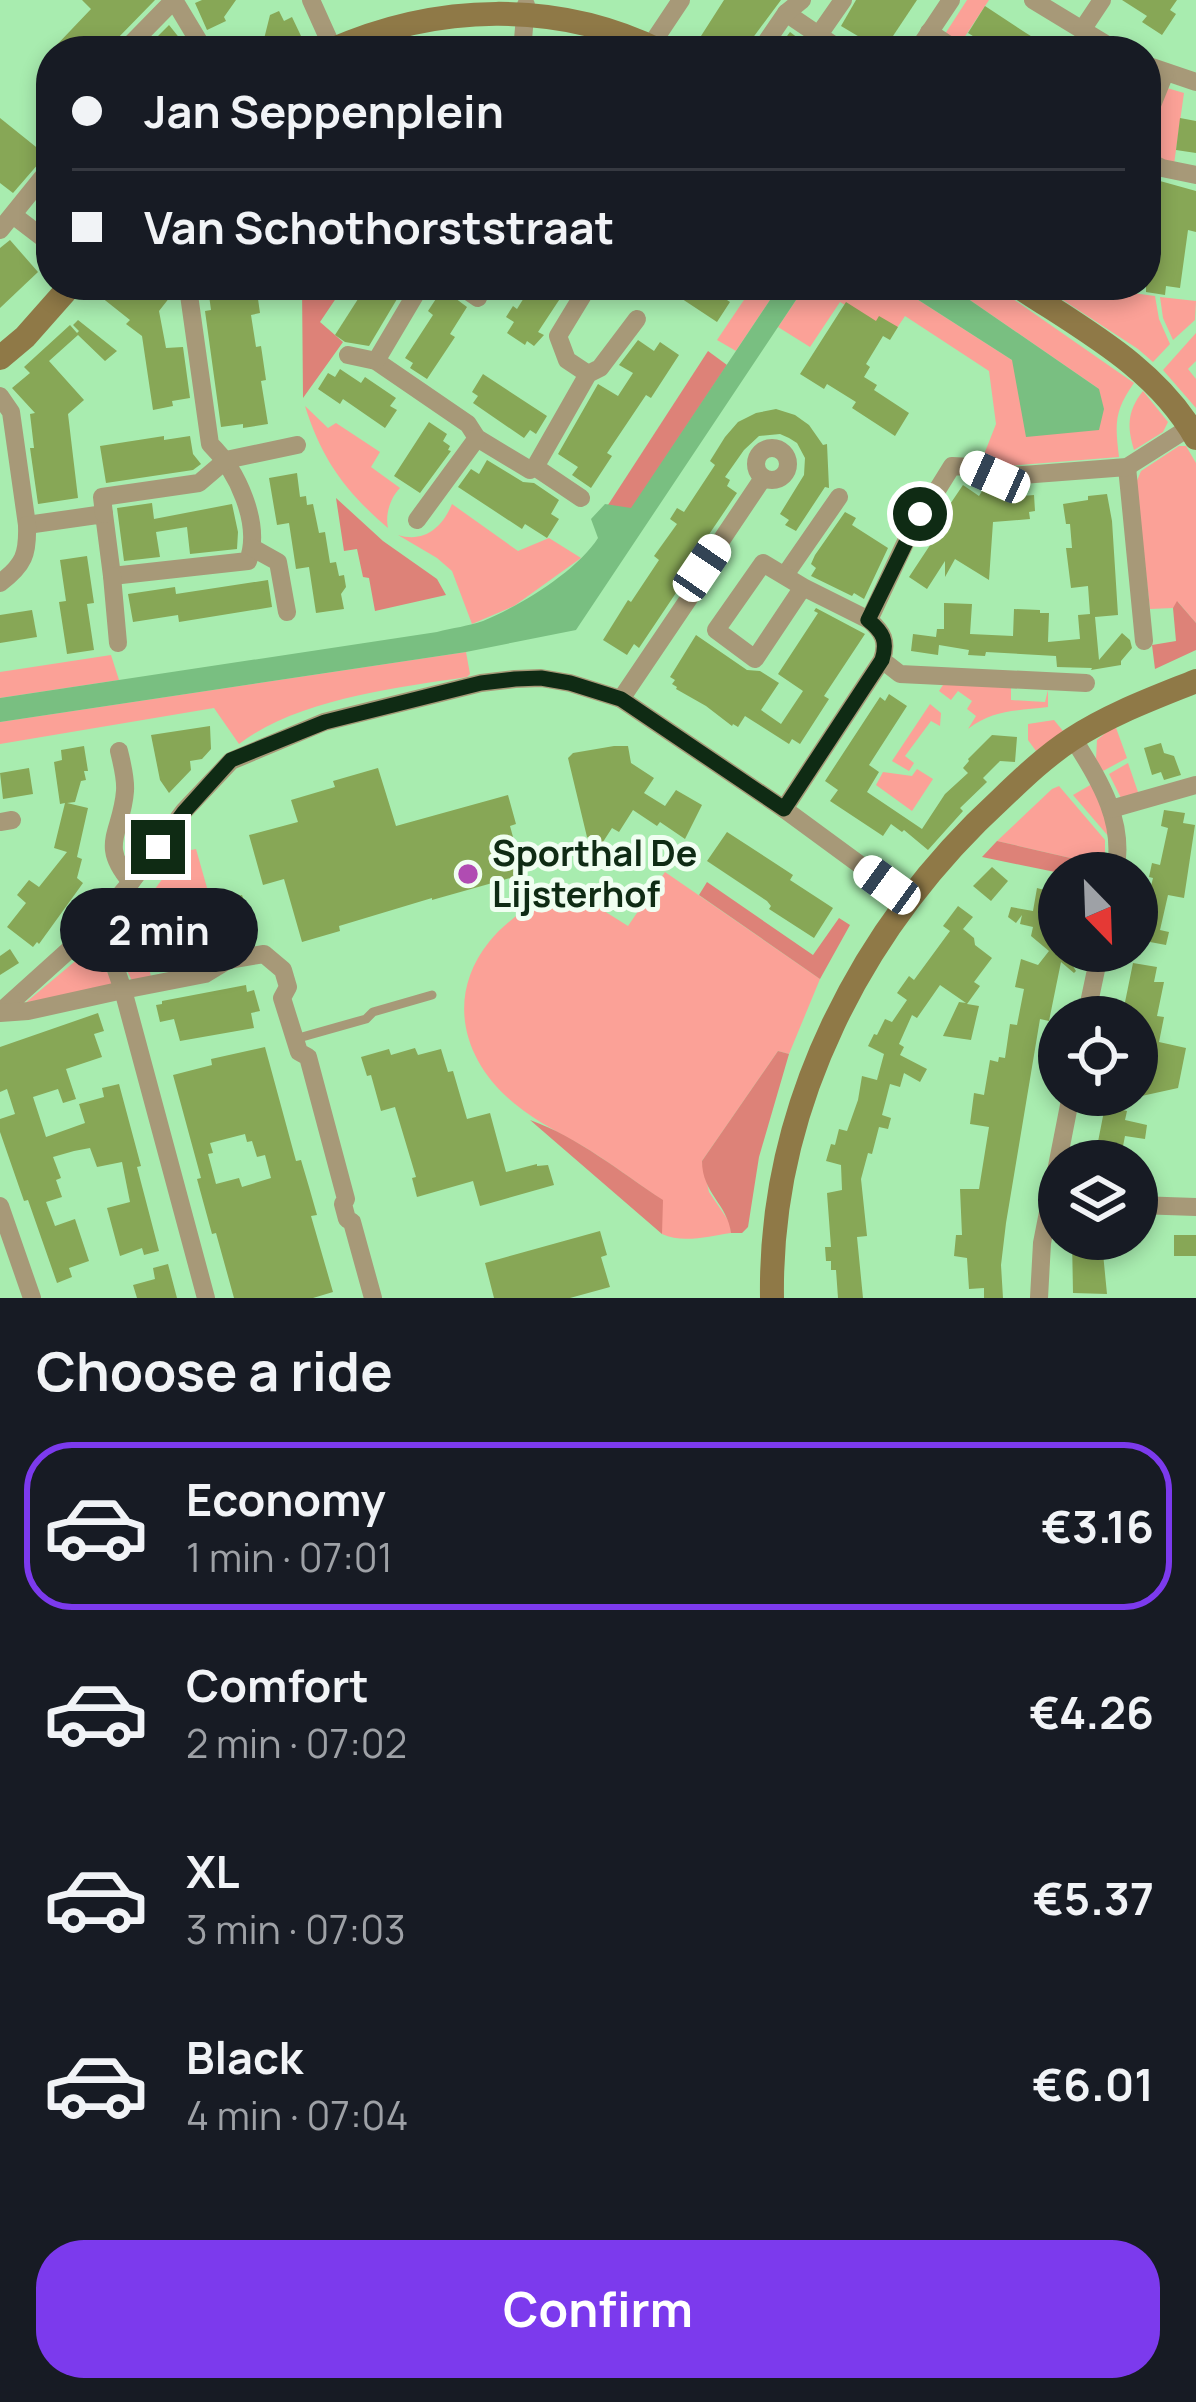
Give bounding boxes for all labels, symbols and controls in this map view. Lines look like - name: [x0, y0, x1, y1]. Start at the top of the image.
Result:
- text: Jan Seppenplein: [144, 80, 504, 142]
- text: Van Schothorststraat: [144, 196, 614, 258]
- car: [955, 446, 1035, 508]
- route start: [893, 487, 947, 541]
- car: [667, 528, 737, 608]
- route end: [131, 820, 185, 874]
- place label: Sporthal De Lijsterhof: [492, 828, 698, 918]
- car: [847, 849, 927, 921]
- north arrow: [1038, 852, 1158, 972]
- map controls: [1038, 852, 1158, 1260]
- marker: Sporthal De Lijsterhof: [455, 861, 481, 887]
- callout: 2 min: [59, 889, 257, 973]
- text: 2 min: [108, 903, 210, 957]
- button: locate: [1038, 996, 1158, 1116]
- button: layers: [1038, 1140, 1158, 1260]
- text: Choose a ride: [36, 1333, 393, 1407]
- text: Economy: [186, 1468, 386, 1530]
- icon: car: [42, 1472, 150, 1580]
- text: €3.16: [1041, 1495, 1154, 1557]
- text: 1 min · 07:01: [186, 1530, 393, 1584]
- text: Comfort: [186, 1654, 369, 1716]
- icon: car: [42, 1658, 150, 1766]
- text: €4.26: [1029, 1681, 1154, 1743]
- text: 2 min · 07:02: [186, 1716, 407, 1770]
- text: XL: [186, 1840, 240, 1902]
- icon: car: [42, 1844, 150, 1952]
- text: €5.37: [1033, 1867, 1154, 1929]
- text: 3 min · 07:03: [186, 1902, 406, 1956]
- text: Black: [186, 2026, 303, 2088]
- icon: car: [42, 2030, 150, 2138]
- text: €6.01: [1032, 2053, 1154, 2115]
- text: 4 min · 07:04: [186, 2088, 408, 2142]
- button: Confirm: [36, 2240, 1160, 2378]

